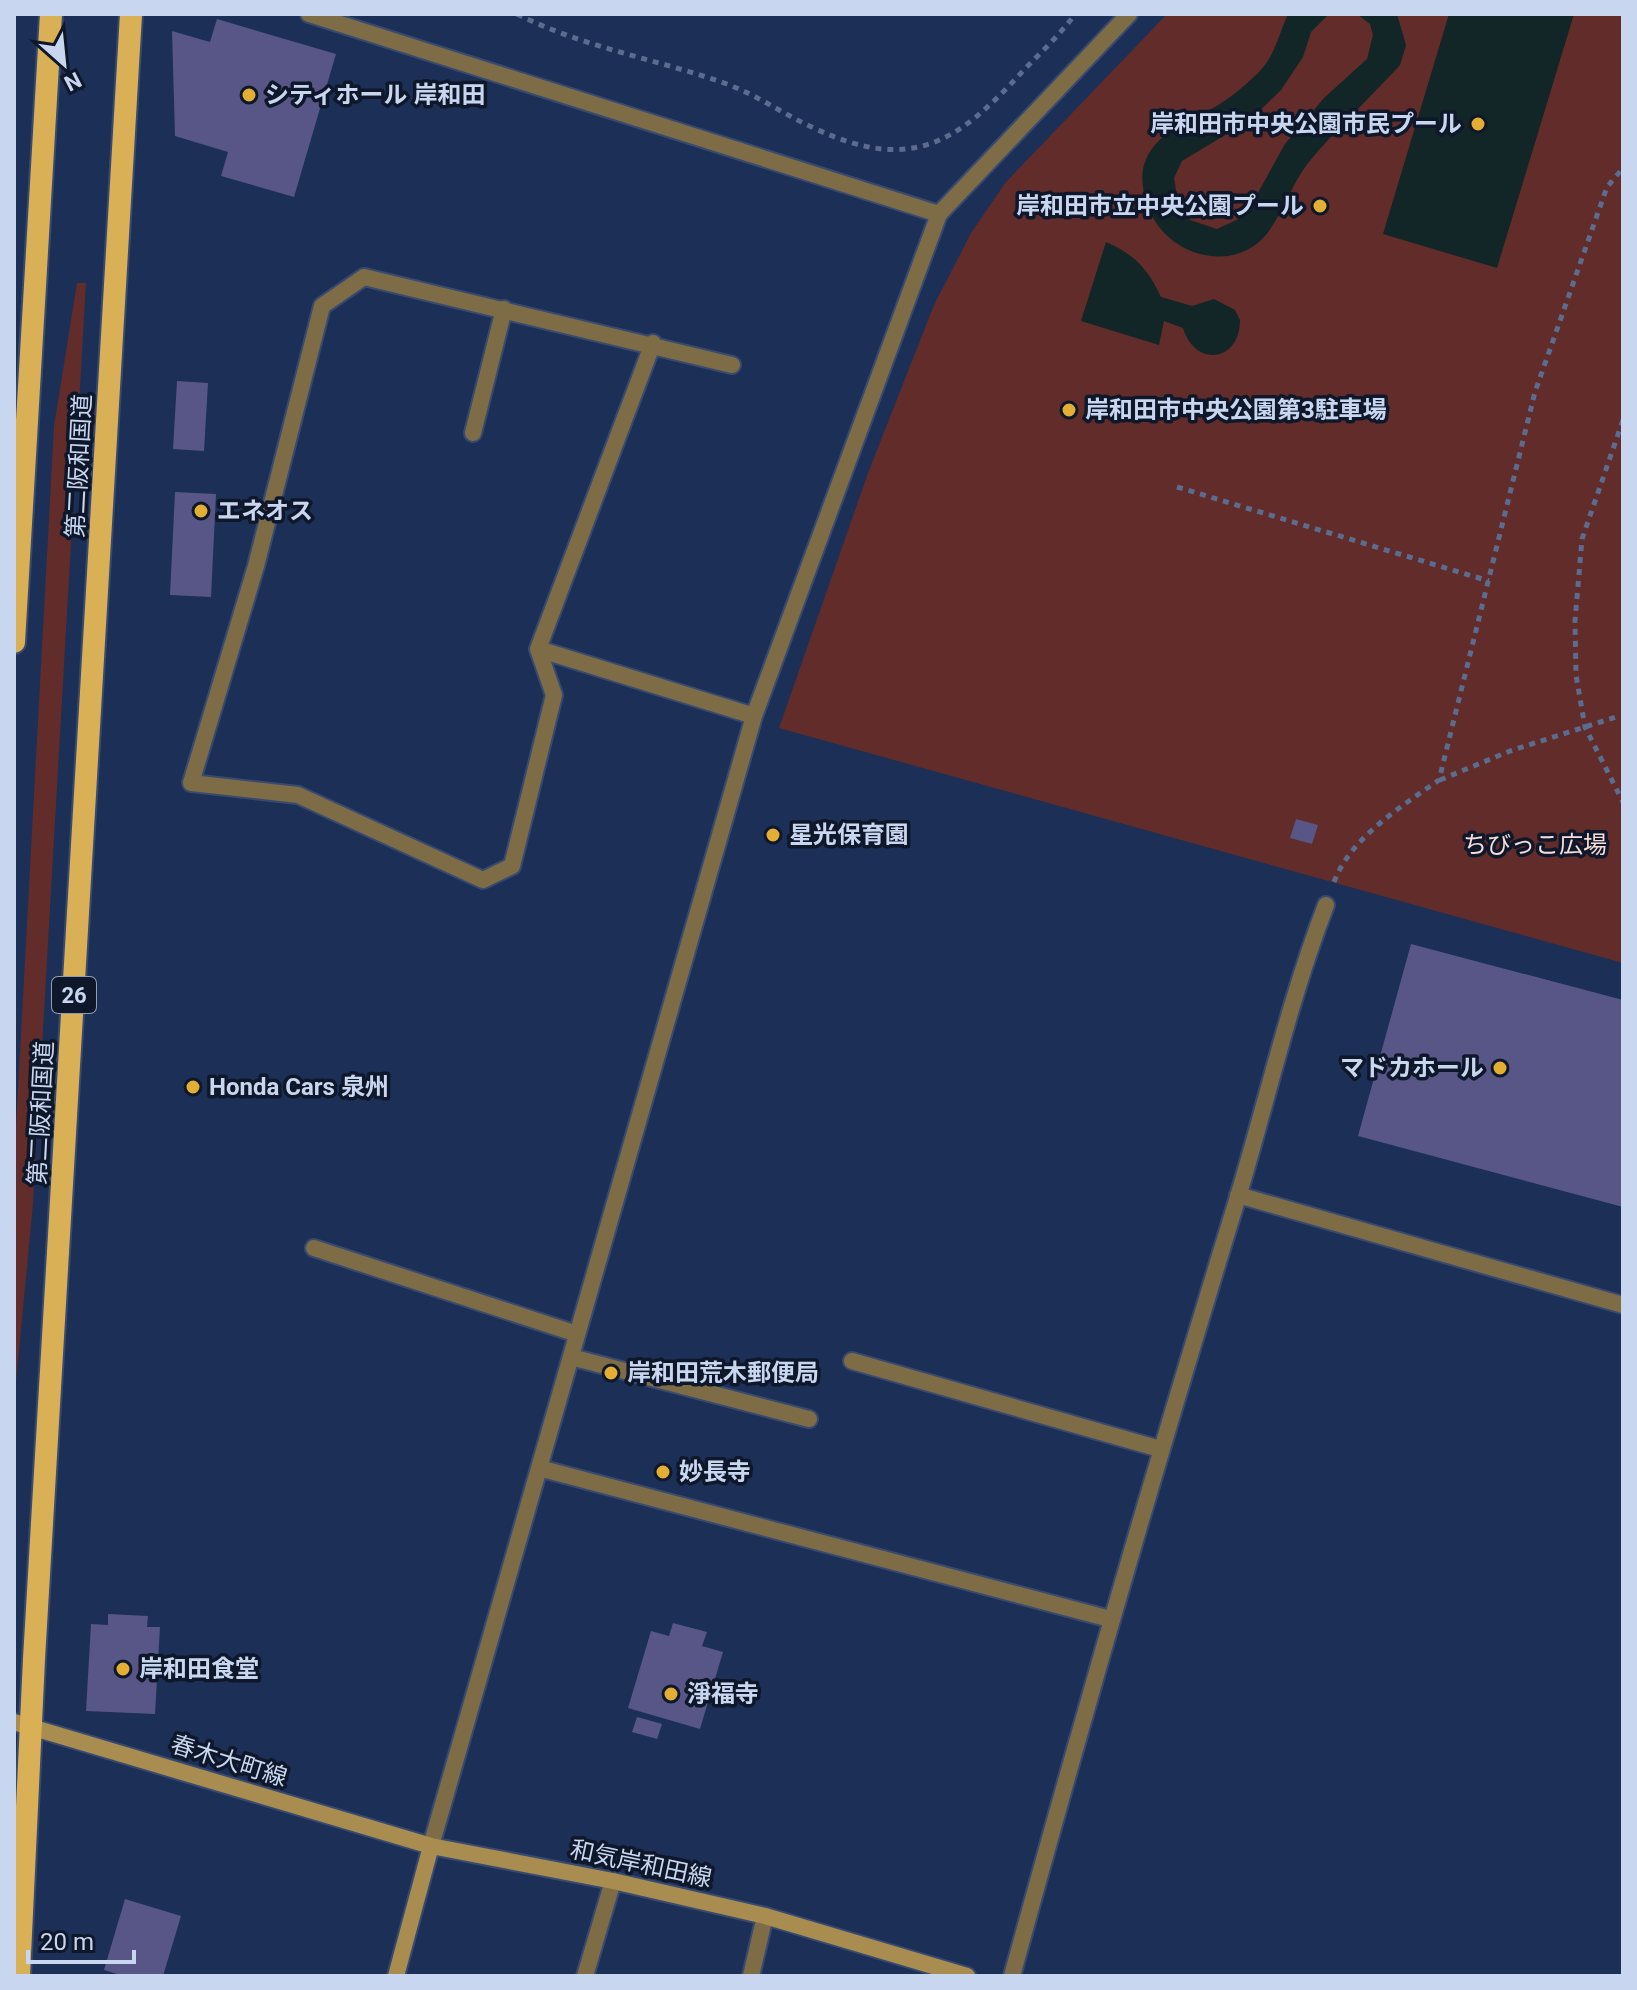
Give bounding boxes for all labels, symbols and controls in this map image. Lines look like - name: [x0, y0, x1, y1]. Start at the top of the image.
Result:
- north arrow: [24, 24, 104, 104]
- text: N: [60, 67, 85, 96]
- place label: シティホール 岸和田: [265, 81, 486, 109]
- marker: シティホール 岸和田: [240, 86, 258, 104]
- place label: 岸和田市中央公園市民プール: [1150, 110, 1462, 138]
- marker: 岸和田市中央公園市民プール: [1469, 115, 1487, 133]
- place label: 岸和田市立中央公園プール: [1016, 192, 1304, 220]
- marker: 岸和田市立中央公園プール: [1311, 197, 1329, 215]
- street label: 第二阪和国道: [61, 393, 97, 539]
- place label: 岸和田市中央公園第3駐車場: [1085, 396, 1387, 424]
- marker: 岸和田市中央公園第3駐車場: [1060, 401, 1078, 419]
- place label: エネオス: [217, 497, 313, 525]
- marker: エネオス: [192, 502, 210, 520]
- place label: 星光保育園: [789, 821, 909, 849]
- marker: 星光保育園: [764, 826, 782, 844]
- park label: ちびっこ広場: [1463, 831, 1607, 859]
- road number: 26: [52, 977, 96, 1013]
- street label: 第二阪和国道: [23, 1040, 59, 1186]
- place label: マドカホール: [1340, 1054, 1484, 1082]
- marker: マドカホール: [1491, 1059, 1509, 1077]
- place label: Honda Cars 泉州: [209, 1073, 389, 1101]
- marker: Honda Cars 泉州: [184, 1078, 202, 1096]
- place label: 岸和田荒木郵便局: [627, 1359, 819, 1387]
- marker: 岸和田荒木郵便局: [602, 1364, 620, 1382]
- place label: 妙長寺: [679, 1458, 751, 1486]
- marker: 妙長寺: [654, 1463, 672, 1481]
- place label: 岸和田食堂: [139, 1655, 259, 1683]
- marker: 岸和田食堂: [114, 1660, 132, 1678]
- place label: 淨福寺: [687, 1680, 759, 1708]
- marker: 淨福寺: [662, 1685, 680, 1703]
- street label: 春木大町線: [168, 1730, 290, 1792]
- street label: 和気岸和田線: [568, 1835, 714, 1893]
- scale bar: [28, 1914, 134, 1964]
- text: 20 m: [40, 1928, 94, 1956]

